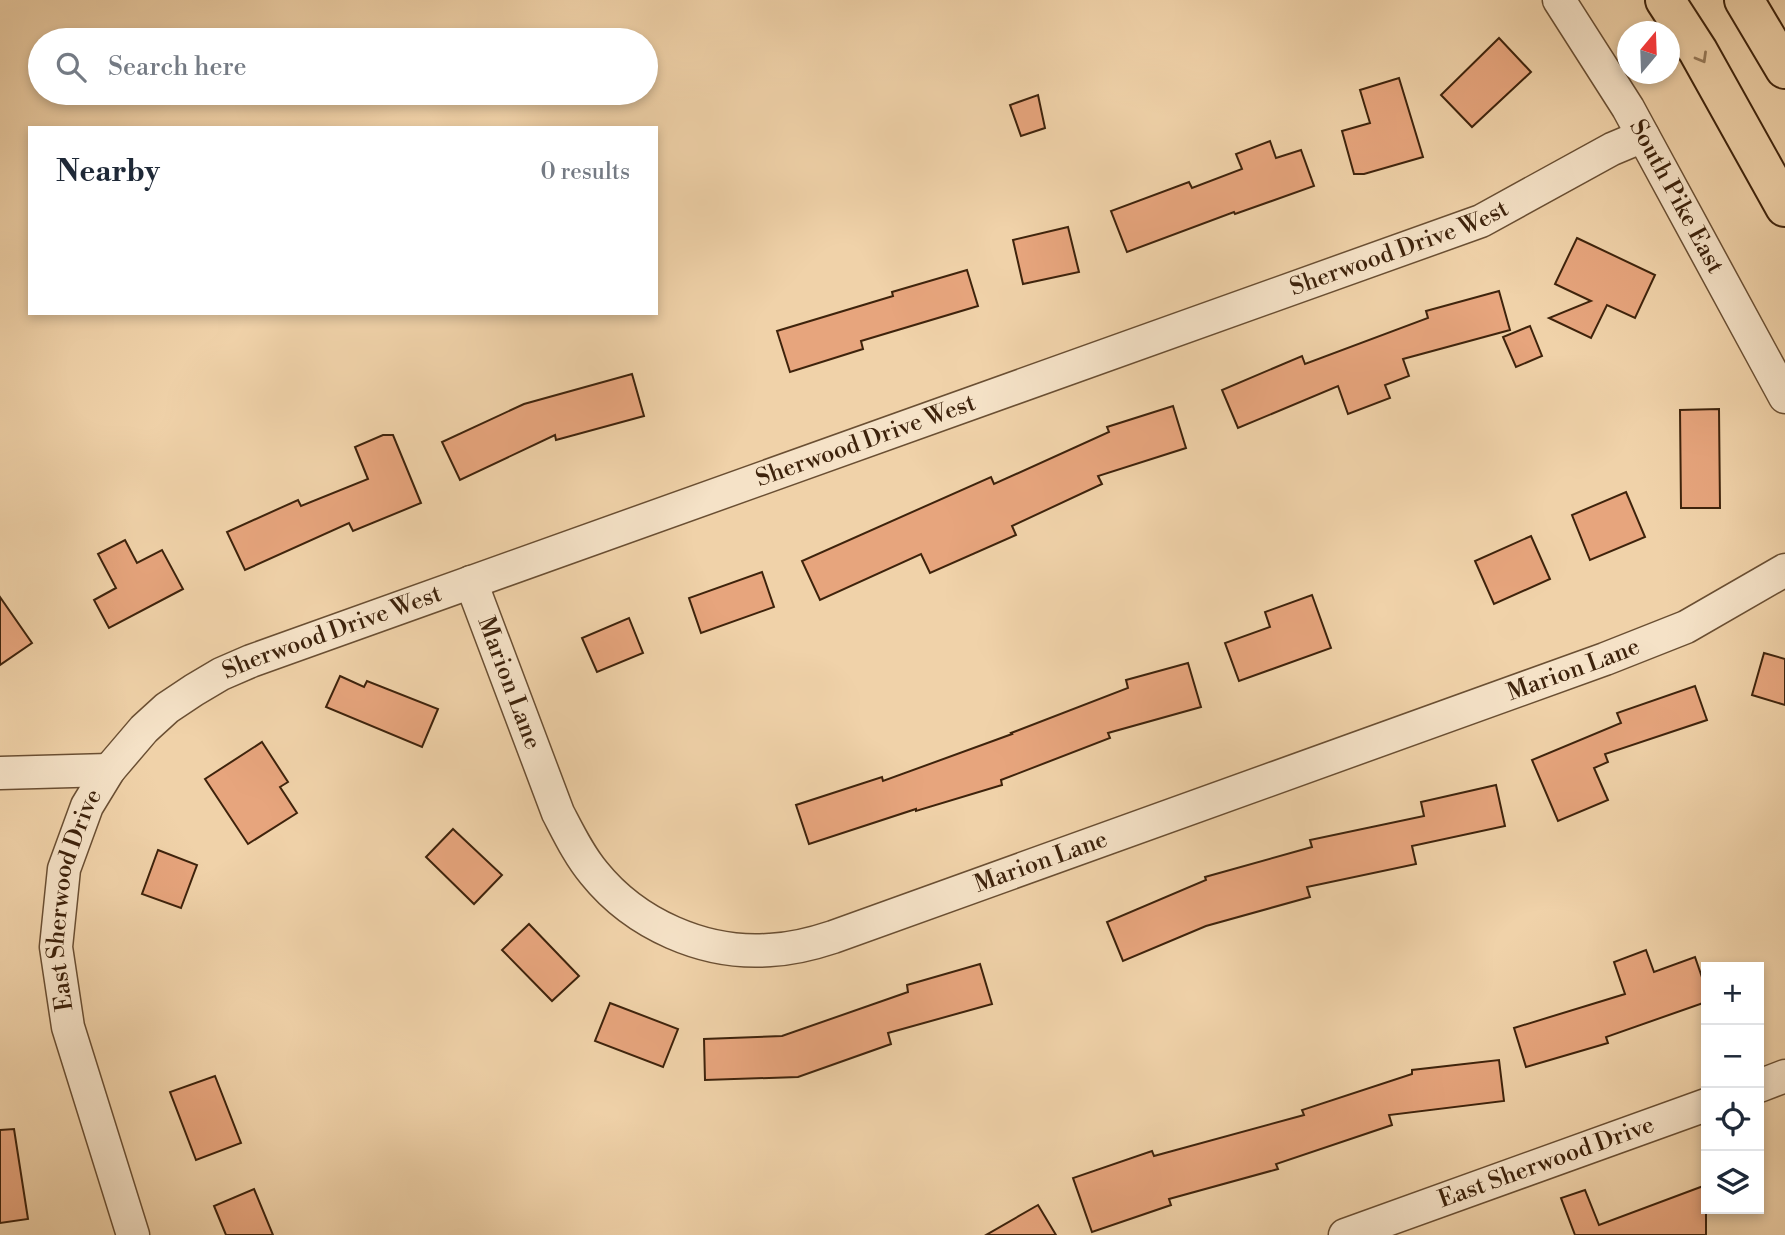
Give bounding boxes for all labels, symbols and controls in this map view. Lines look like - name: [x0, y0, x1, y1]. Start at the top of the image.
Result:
- north arrow: [1617, 21, 1680, 84]
- search box: [28, 28, 658, 105]
- icon: search: [52, 48, 90, 86]
- one-way arrow: [1694, 50, 1707, 63]
- text: Search here: [108, 51, 247, 83]
- street label: South Pike East: [1622, 114, 1730, 279]
- text: Nearby: [56, 153, 160, 191]
- text: 0 results: [540, 158, 630, 186]
- street label: Sherwood Drive West: [1286, 194, 1514, 303]
- street label: Sherwood Drive West: [752, 388, 980, 494]
- street label: Sherwood Drive West: [218, 579, 446, 687]
- street label: Marion Lane: [470, 613, 548, 754]
- street label: Marion Lane: [1503, 632, 1644, 708]
- street label: East Sherwood Drive: [41, 783, 109, 1013]
- street label: Marion Lane: [970, 824, 1112, 900]
- map controls: [1701, 962, 1764, 1214]
- button: +: [1701, 962, 1764, 1025]
- button: −: [1701, 1025, 1764, 1088]
- button: locate: [1701, 1088, 1764, 1151]
- street label: East Sherwood Drive: [1434, 1110, 1658, 1215]
- button: layers: [1701, 1151, 1764, 1214]

